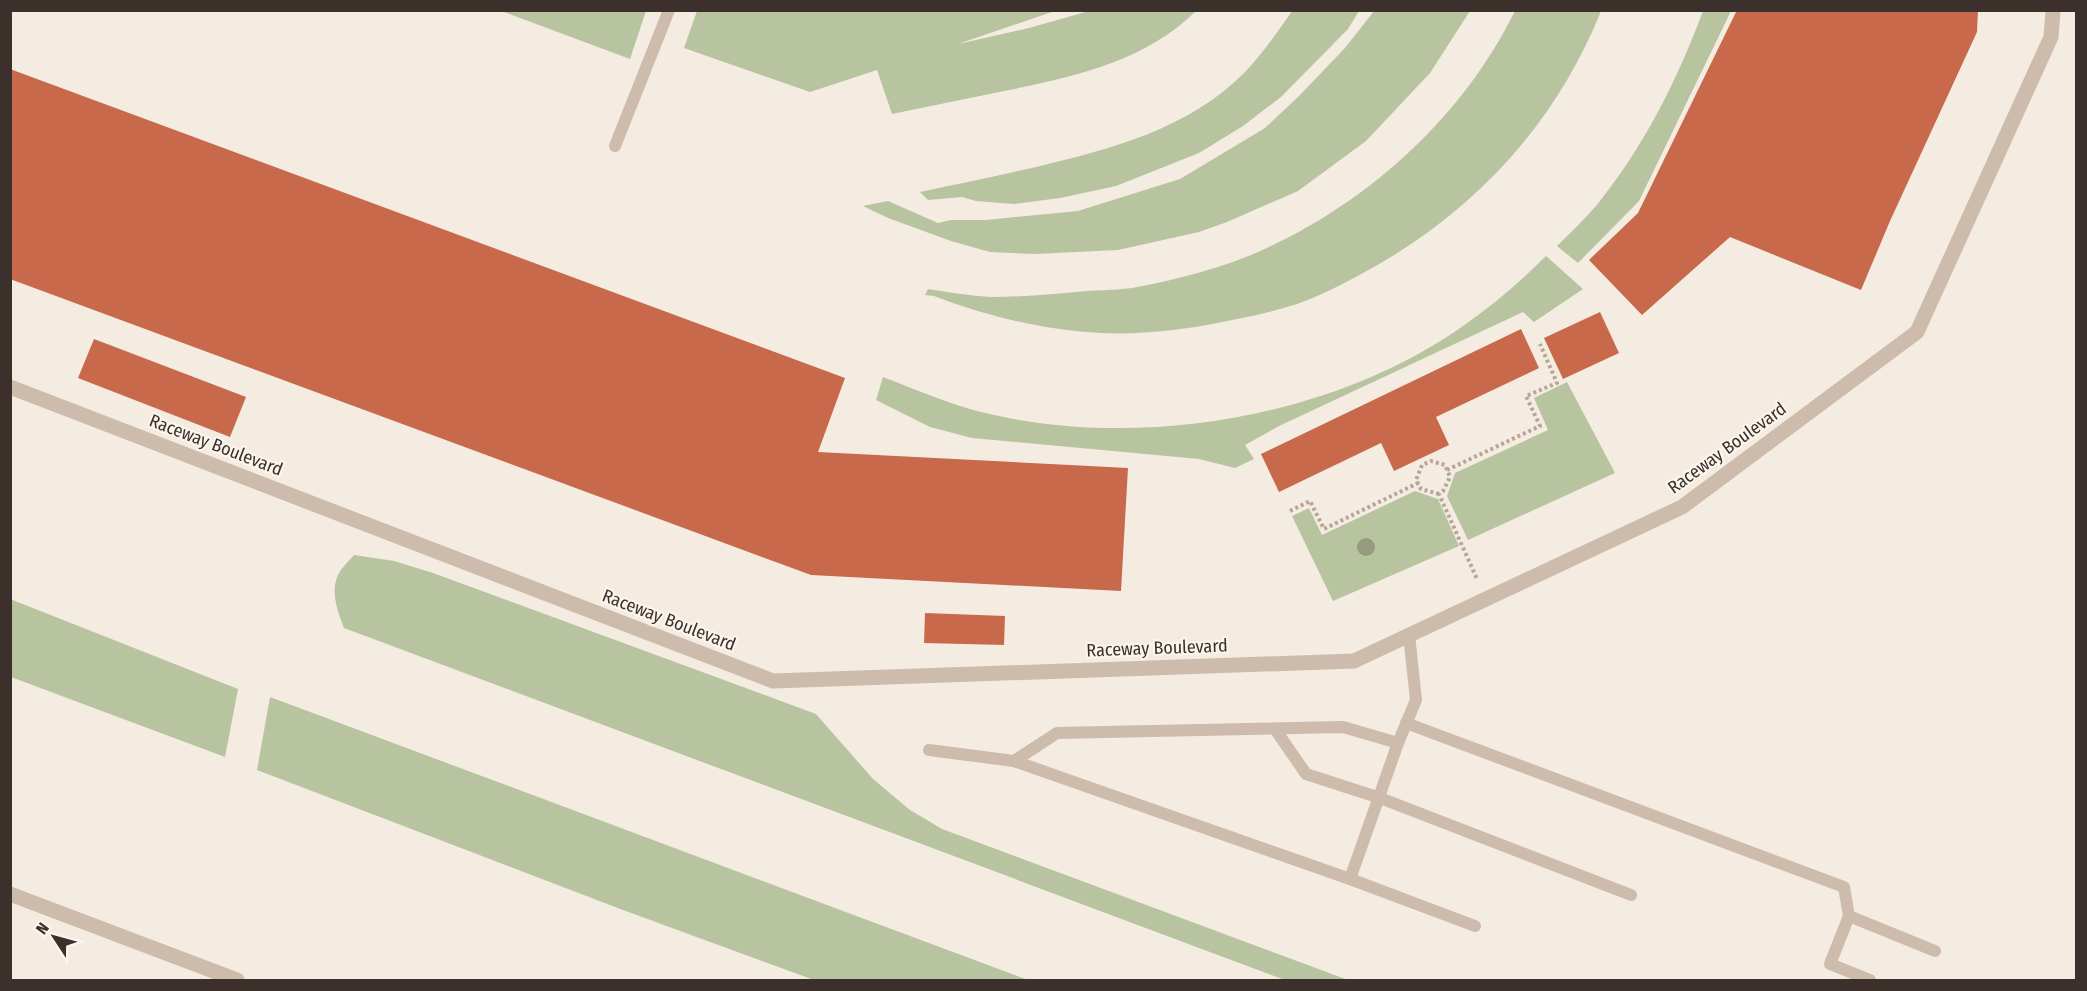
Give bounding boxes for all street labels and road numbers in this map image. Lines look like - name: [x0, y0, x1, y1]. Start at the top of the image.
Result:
- street label: Raceway Boulevard: [1663, 398, 1791, 498]
- street label: Raceway Boulevard: [146, 409, 286, 481]
- street label: Raceway Boulevard: [599, 584, 739, 656]
- street label: Raceway Boulevard: [1086, 635, 1228, 661]

